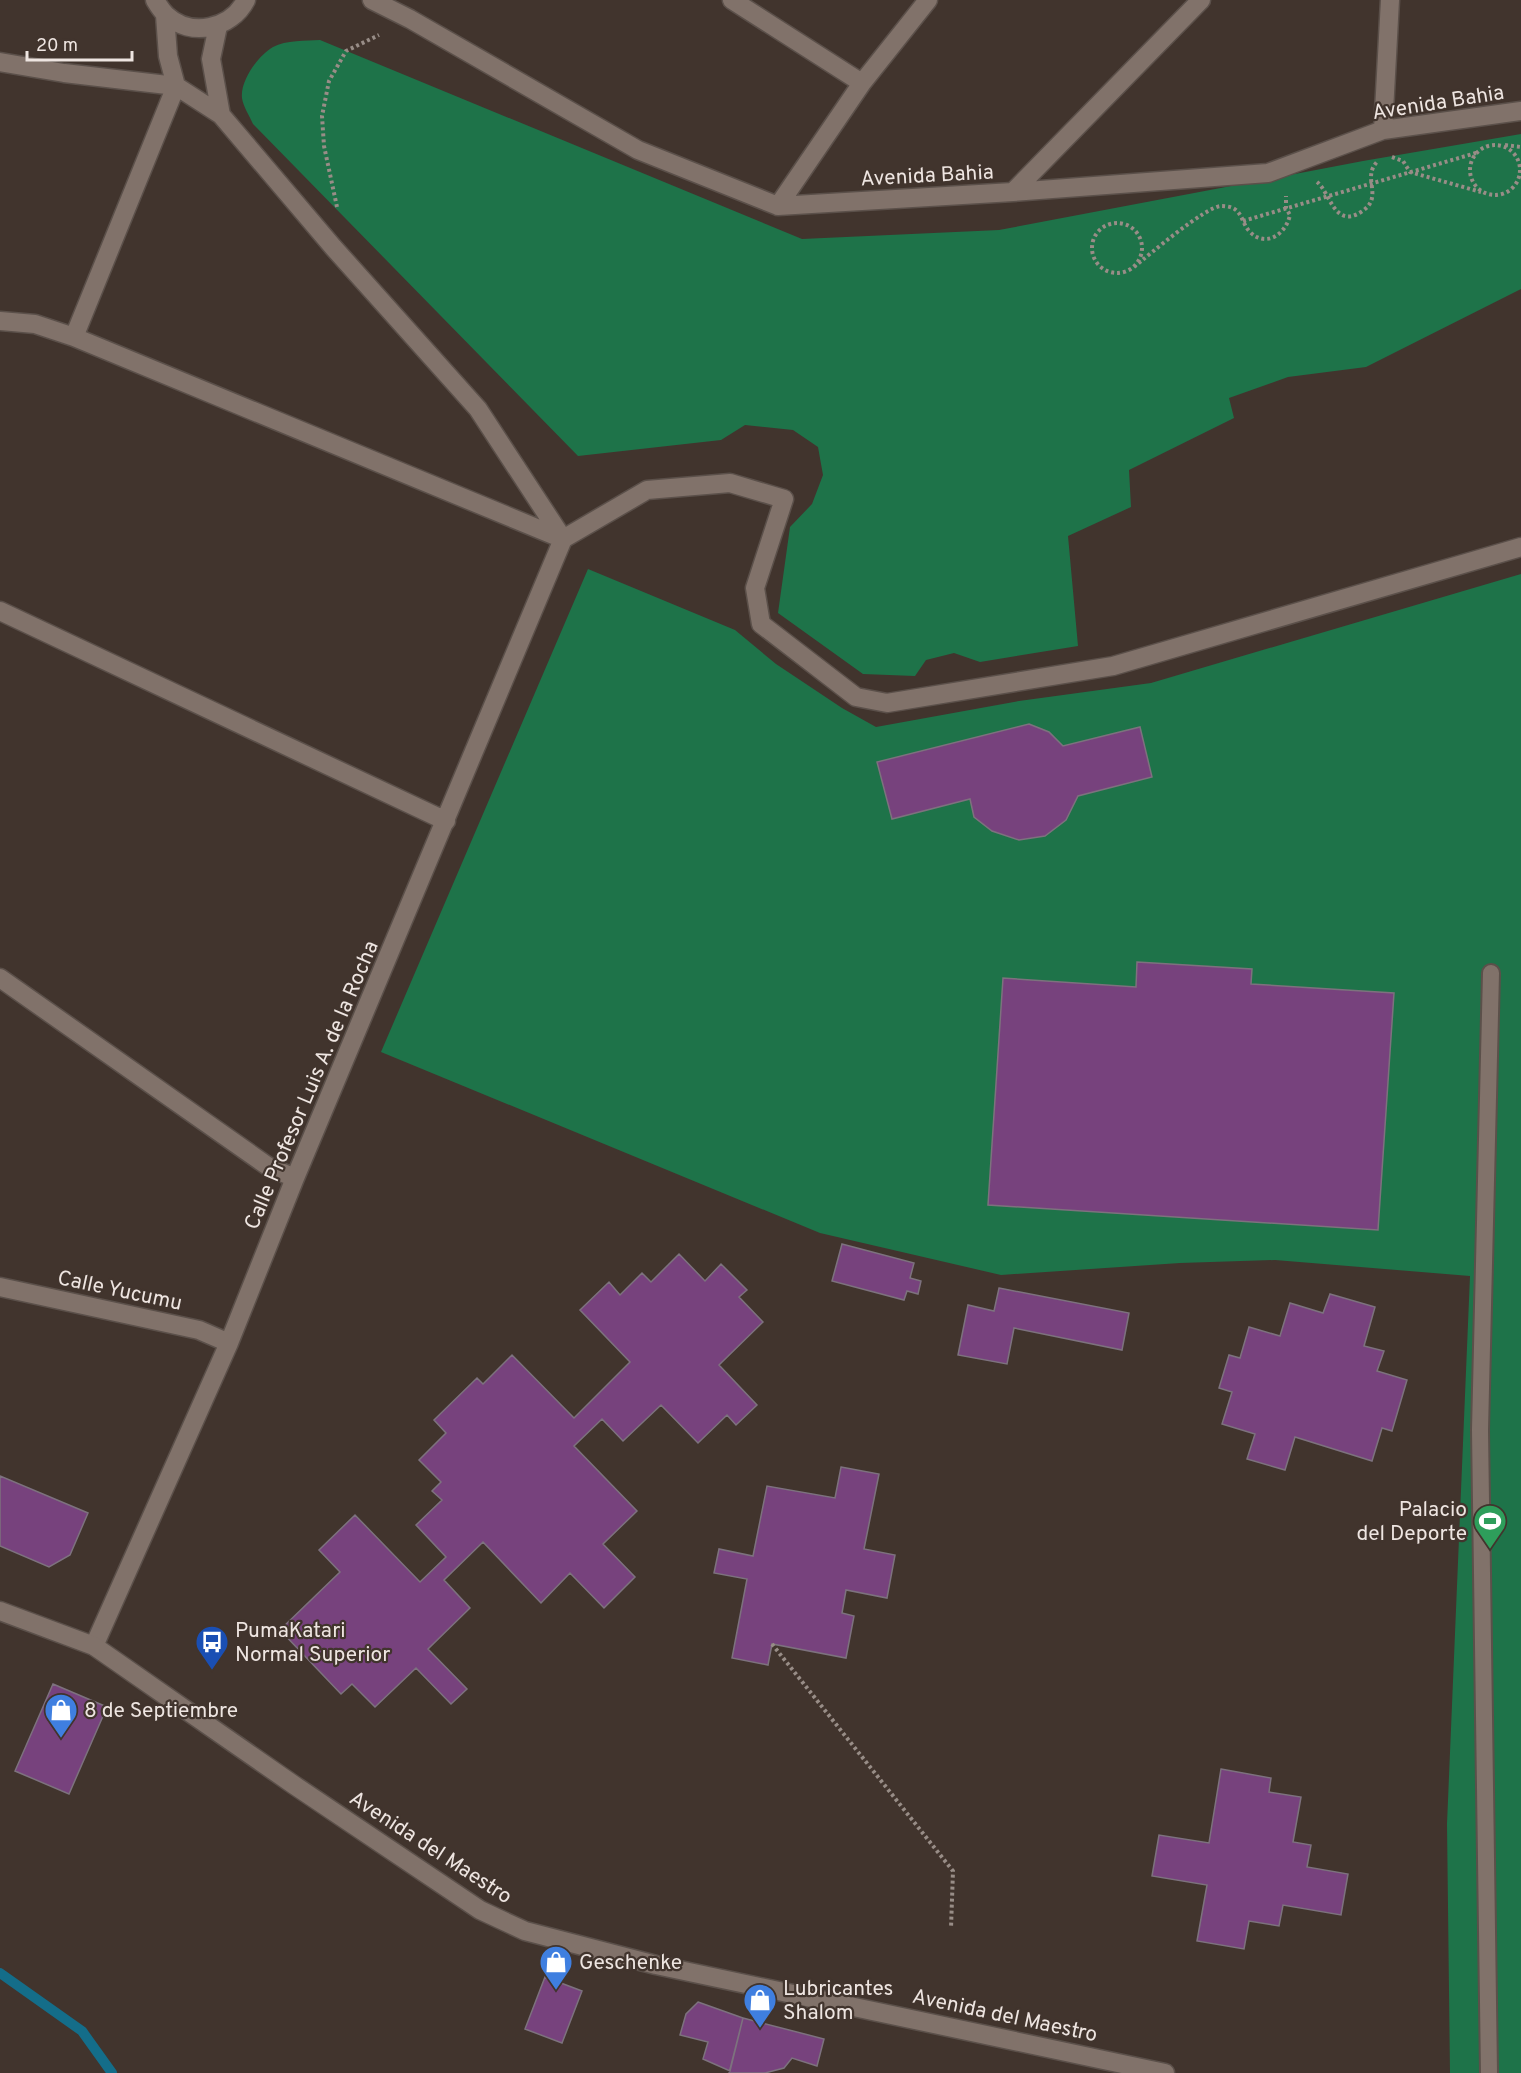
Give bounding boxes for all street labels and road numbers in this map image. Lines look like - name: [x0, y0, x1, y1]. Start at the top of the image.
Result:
- street label: Avenida Bahia: [1370, 80, 1506, 127]
- street label: Avenida Bahia: [860, 160, 994, 193]
- street label: Calle Profesor Luis A. de la Rocha: [239, 937, 386, 1234]
- street label: Calle Yucumu: [55, 1265, 184, 1318]
- street label: Avenida del Maestro: [344, 1786, 517, 1911]
- street label: Avenida del Maestro: [910, 1984, 1100, 2049]

